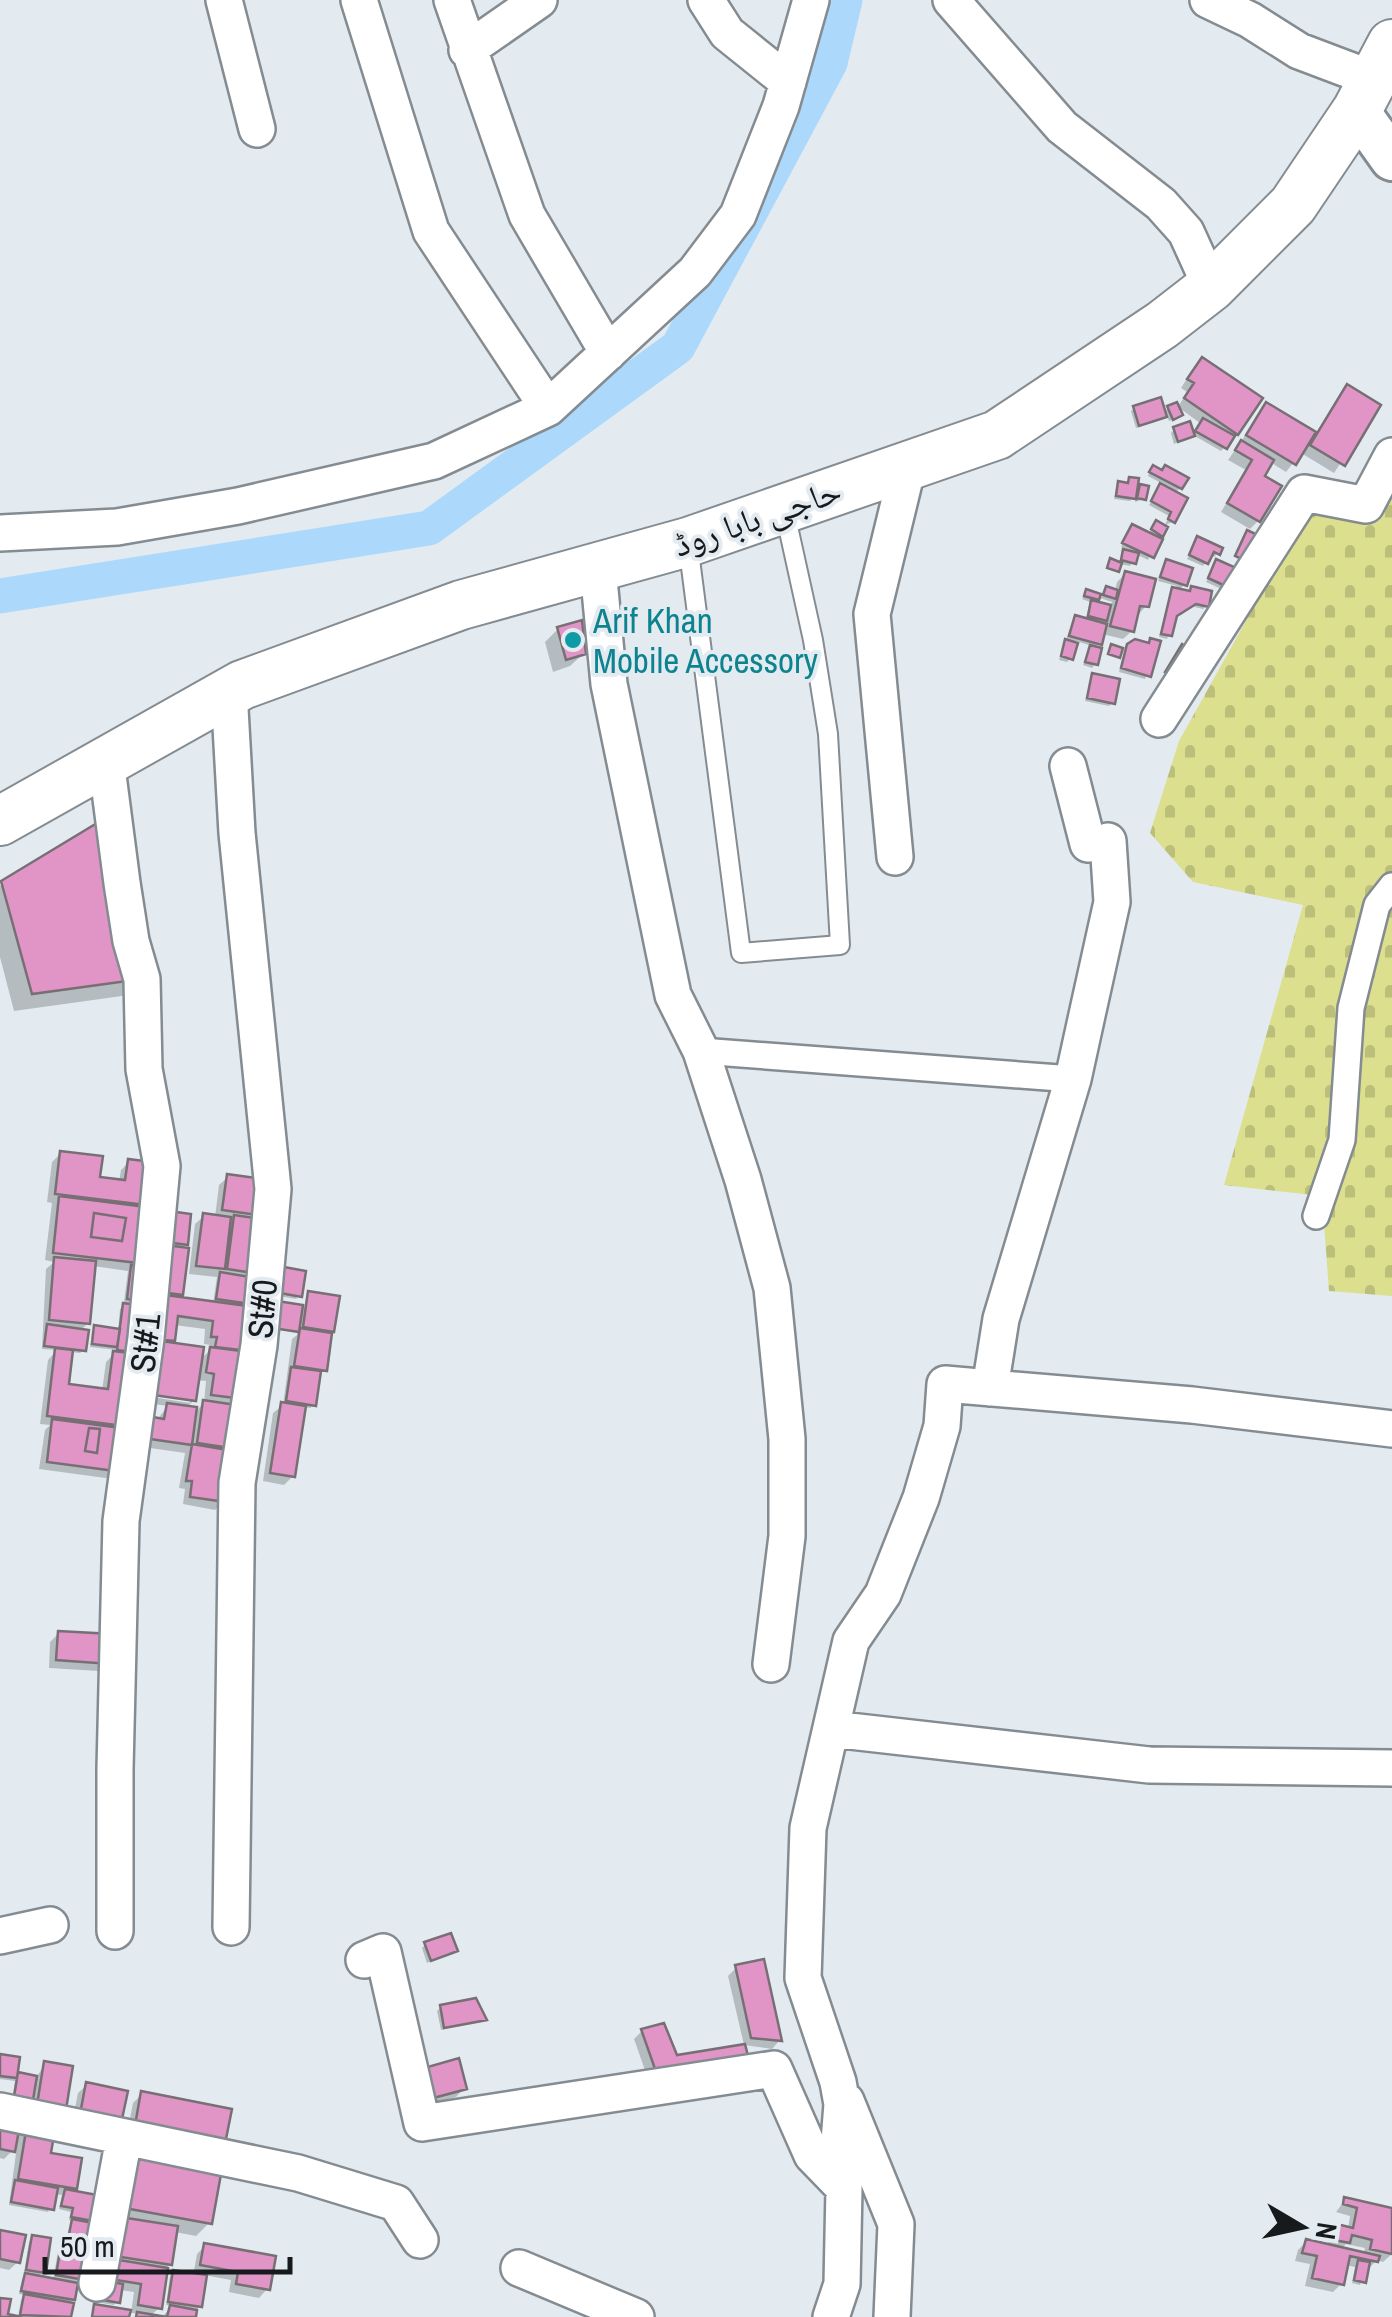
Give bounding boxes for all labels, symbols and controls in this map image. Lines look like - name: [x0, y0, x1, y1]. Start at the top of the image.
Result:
- street label: حاجی بابا روڈ: [667, 466, 847, 568]
- place label: Arif Khan Mobile Accessory: [592, 597, 819, 684]
- marker: Arif Khan Mobile Accessory: [562, 629, 584, 651]
- street label: St#0: [236, 1278, 288, 1340]
- street label: St#1: [119, 1311, 171, 1375]
- north arrow: [1252, 2177, 1352, 2277]
- scale bar: [45, 2212, 290, 2274]
- text: N: [1307, 2220, 1347, 2242]
- text: 50 m: [60, 2226, 115, 2266]

